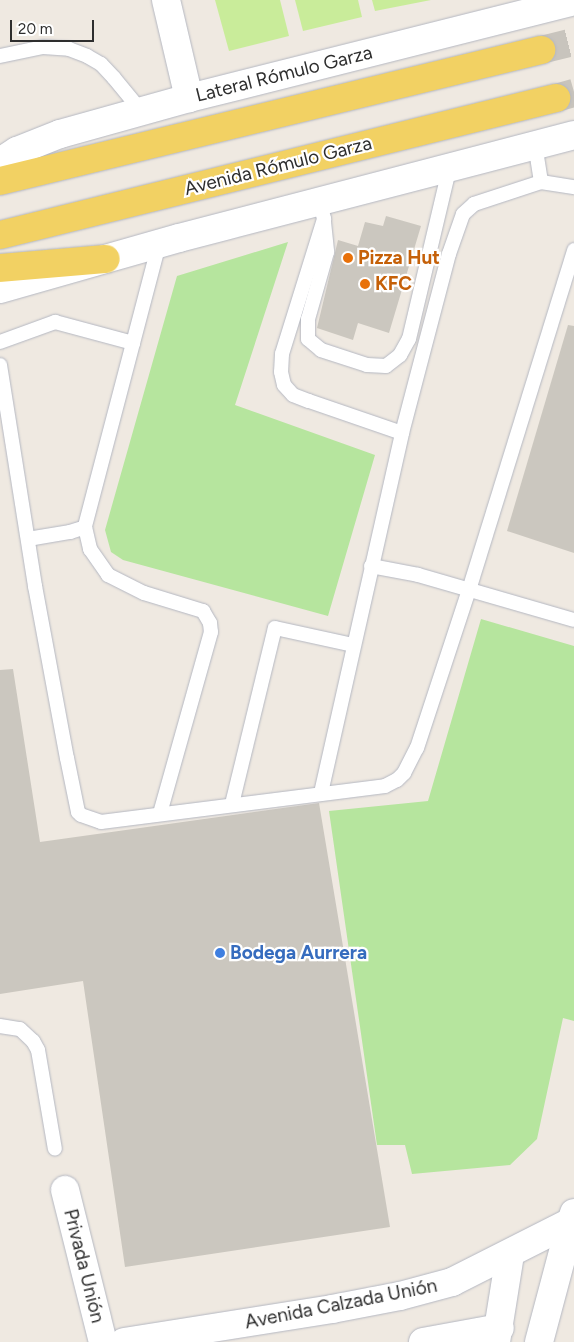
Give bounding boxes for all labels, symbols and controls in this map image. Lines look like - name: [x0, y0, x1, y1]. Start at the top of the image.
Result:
- scale bar: [12, 10, 96, 42]
- text: 20 m: [18, 20, 52, 38]
- street label: Lateral Rómulo Garza: [193, 41, 375, 107]
- street label: Avenida Rómulo Garza: [182, 132, 374, 200]
- place label: Pizza Hut: [358, 247, 440, 269]
- marker: Pizza Hut: [342, 252, 354, 264]
- place label: KFC: [375, 273, 412, 295]
- marker: KFC: [359, 278, 371, 290]
- place label: Bodega Aurrera: [230, 942, 367, 964]
- marker: Bodega Aurrera: [214, 947, 226, 959]
- street label: Privada Unión: [59, 1207, 109, 1325]
- street label: Avenida Calzada Unión: [243, 1274, 439, 1334]

